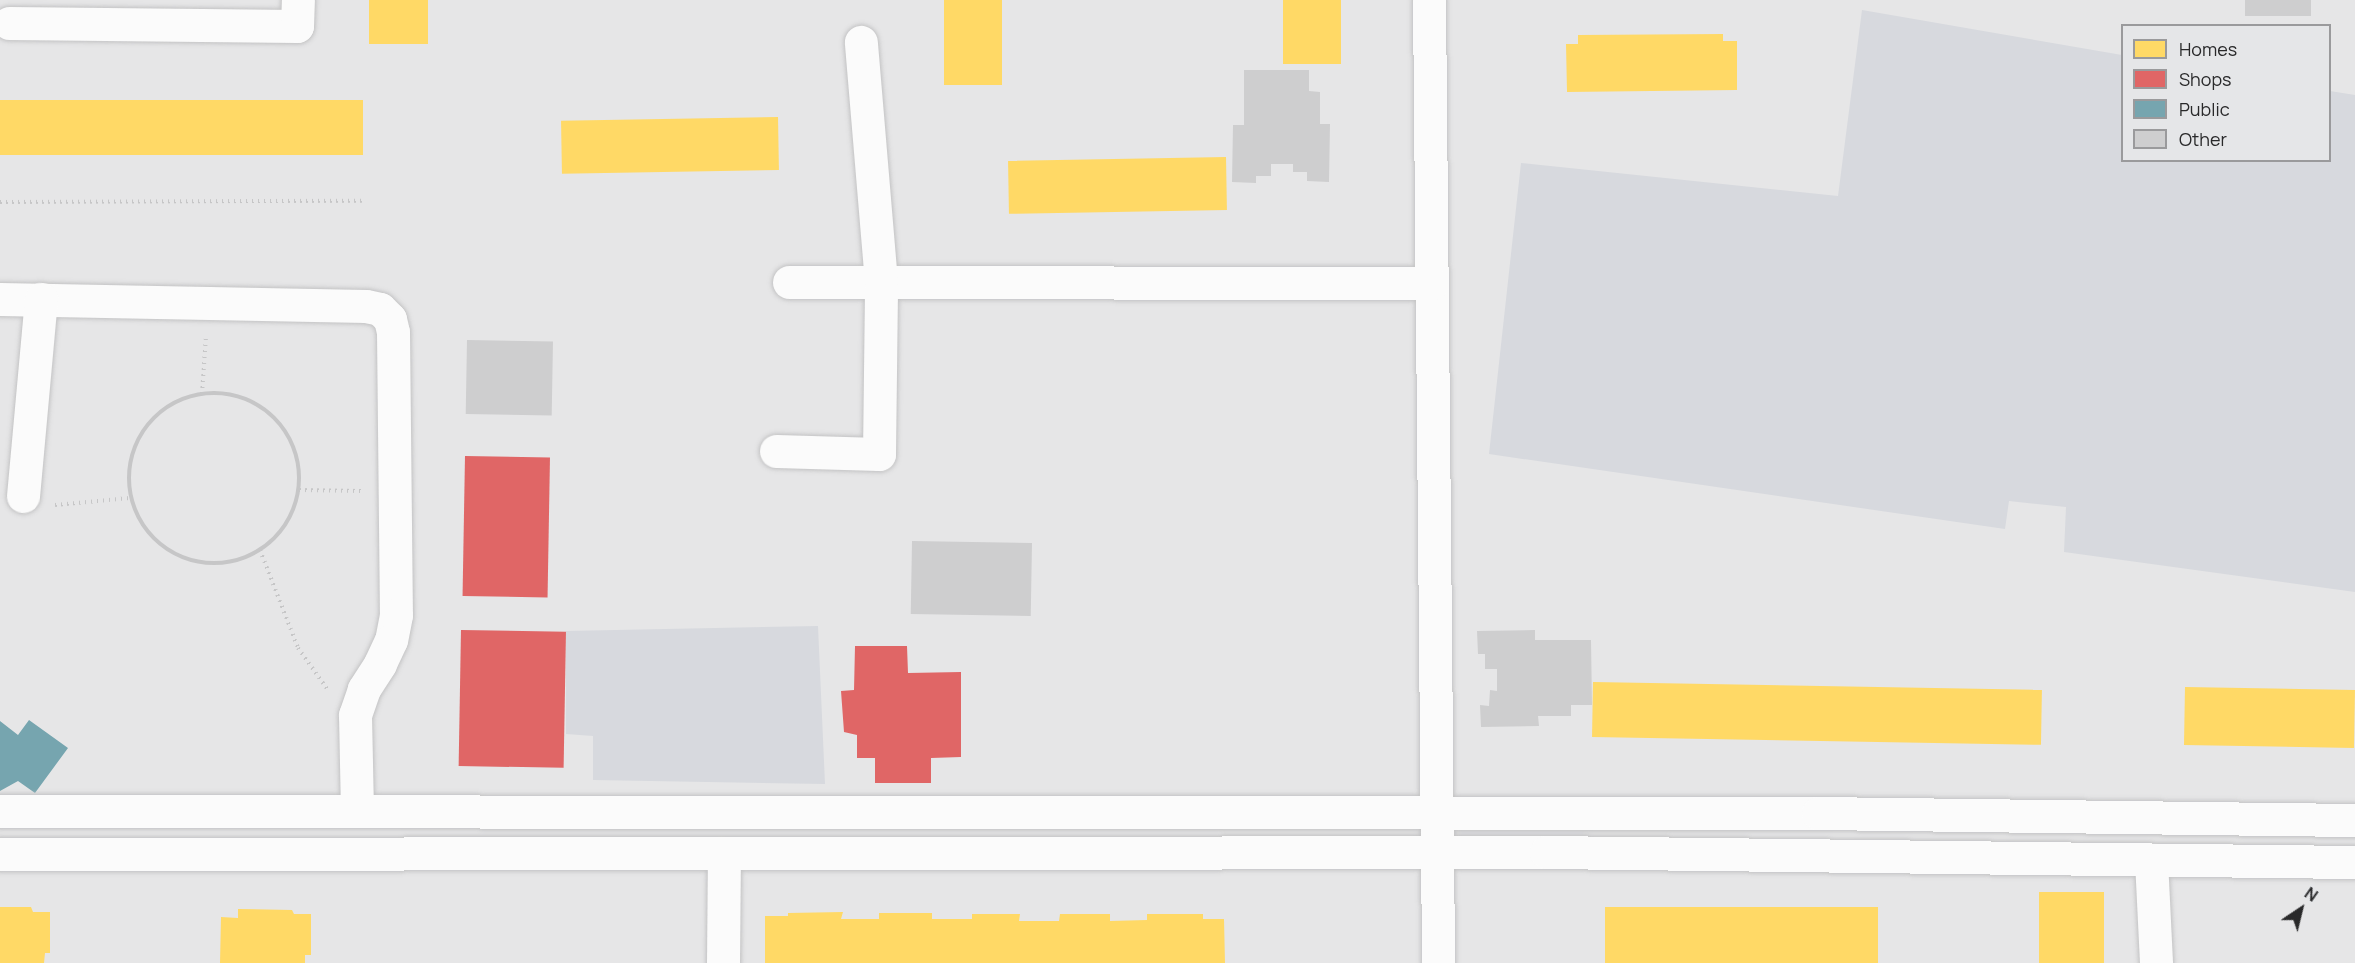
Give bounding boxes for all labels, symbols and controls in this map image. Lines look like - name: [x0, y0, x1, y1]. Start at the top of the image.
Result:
- legend: [2121, 24, 2331, 162]
- text: Homes: [2179, 37, 2237, 61]
- text: Shops: [2179, 67, 2231, 91]
- text: Public: [2179, 97, 2230, 121]
- text: Other: [2179, 127, 2227, 151]
- north arrow: [2271, 879, 2331, 939]
- text: N: [2300, 882, 2322, 907]

